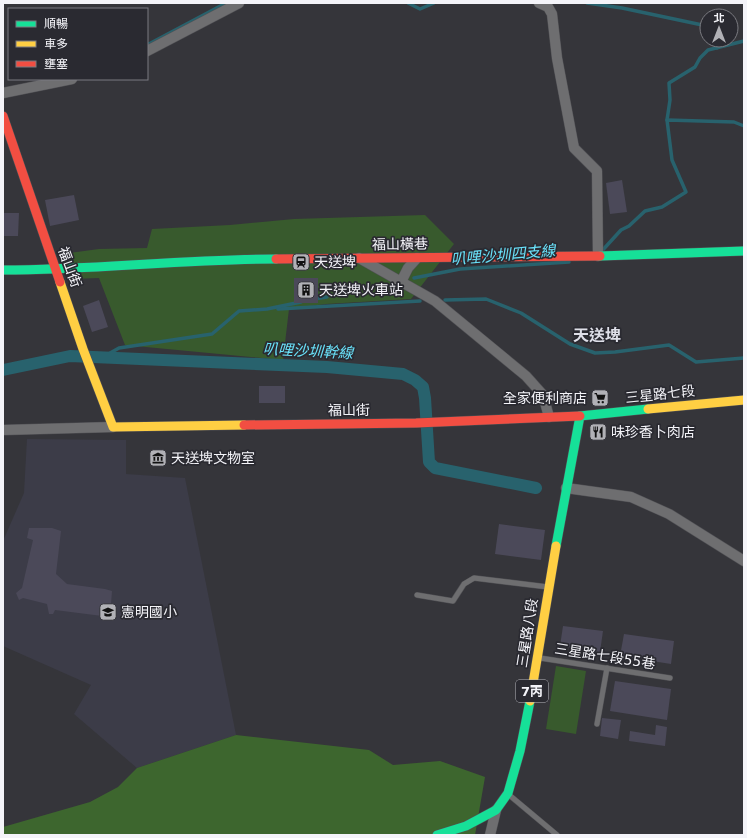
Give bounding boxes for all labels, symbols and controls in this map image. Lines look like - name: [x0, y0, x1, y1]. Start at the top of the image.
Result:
- legend: [8, 8, 148, 80]
- north arrow: [699, 8, 739, 48]
- text: 北: [714, 12, 725, 25]
- text: 順暢: [44, 17, 68, 31]
- text: 車多: [44, 37, 68, 51]
- text: 壅塞: [44, 57, 68, 71]
- street label: 福山橫巷: [372, 236, 428, 252]
- water label: 叭哩沙圳四支線: [450, 241, 558, 269]
- street label: 福山街: [55, 245, 85, 289]
- station icon: 天送埤: [291, 252, 311, 272]
- place label: 天送埤: [314, 254, 356, 270]
- building icon: 天送埤火車站: [296, 280, 316, 300]
- place label: 天送埤火車站: [319, 282, 403, 298]
- district label: 天送埤: [573, 326, 621, 345]
- water label: 叭哩沙圳幹線: [263, 340, 355, 362]
- street label: 三星路七段: [624, 382, 696, 406]
- supermarket icon: 全家便利商店: [590, 388, 610, 408]
- place label: 全家便利商店: [503, 390, 587, 406]
- street label: 福山街: [328, 402, 370, 418]
- restaurant icon: 味珍香卜肉店: [588, 422, 608, 442]
- place label: 味珍香卜肉店: [611, 424, 695, 440]
- museum icon: 天送埤文物室: [148, 448, 168, 468]
- place label: 天送埤文物室: [171, 450, 255, 466]
- street label: 三星路八段: [514, 597, 540, 669]
- school or university icon: 憲明國小: [98, 602, 118, 622]
- place label: 憲明國小: [121, 604, 177, 620]
- street label: 三星路七段55巷: [553, 640, 657, 672]
- road number: 7丙: [516, 680, 548, 702]

